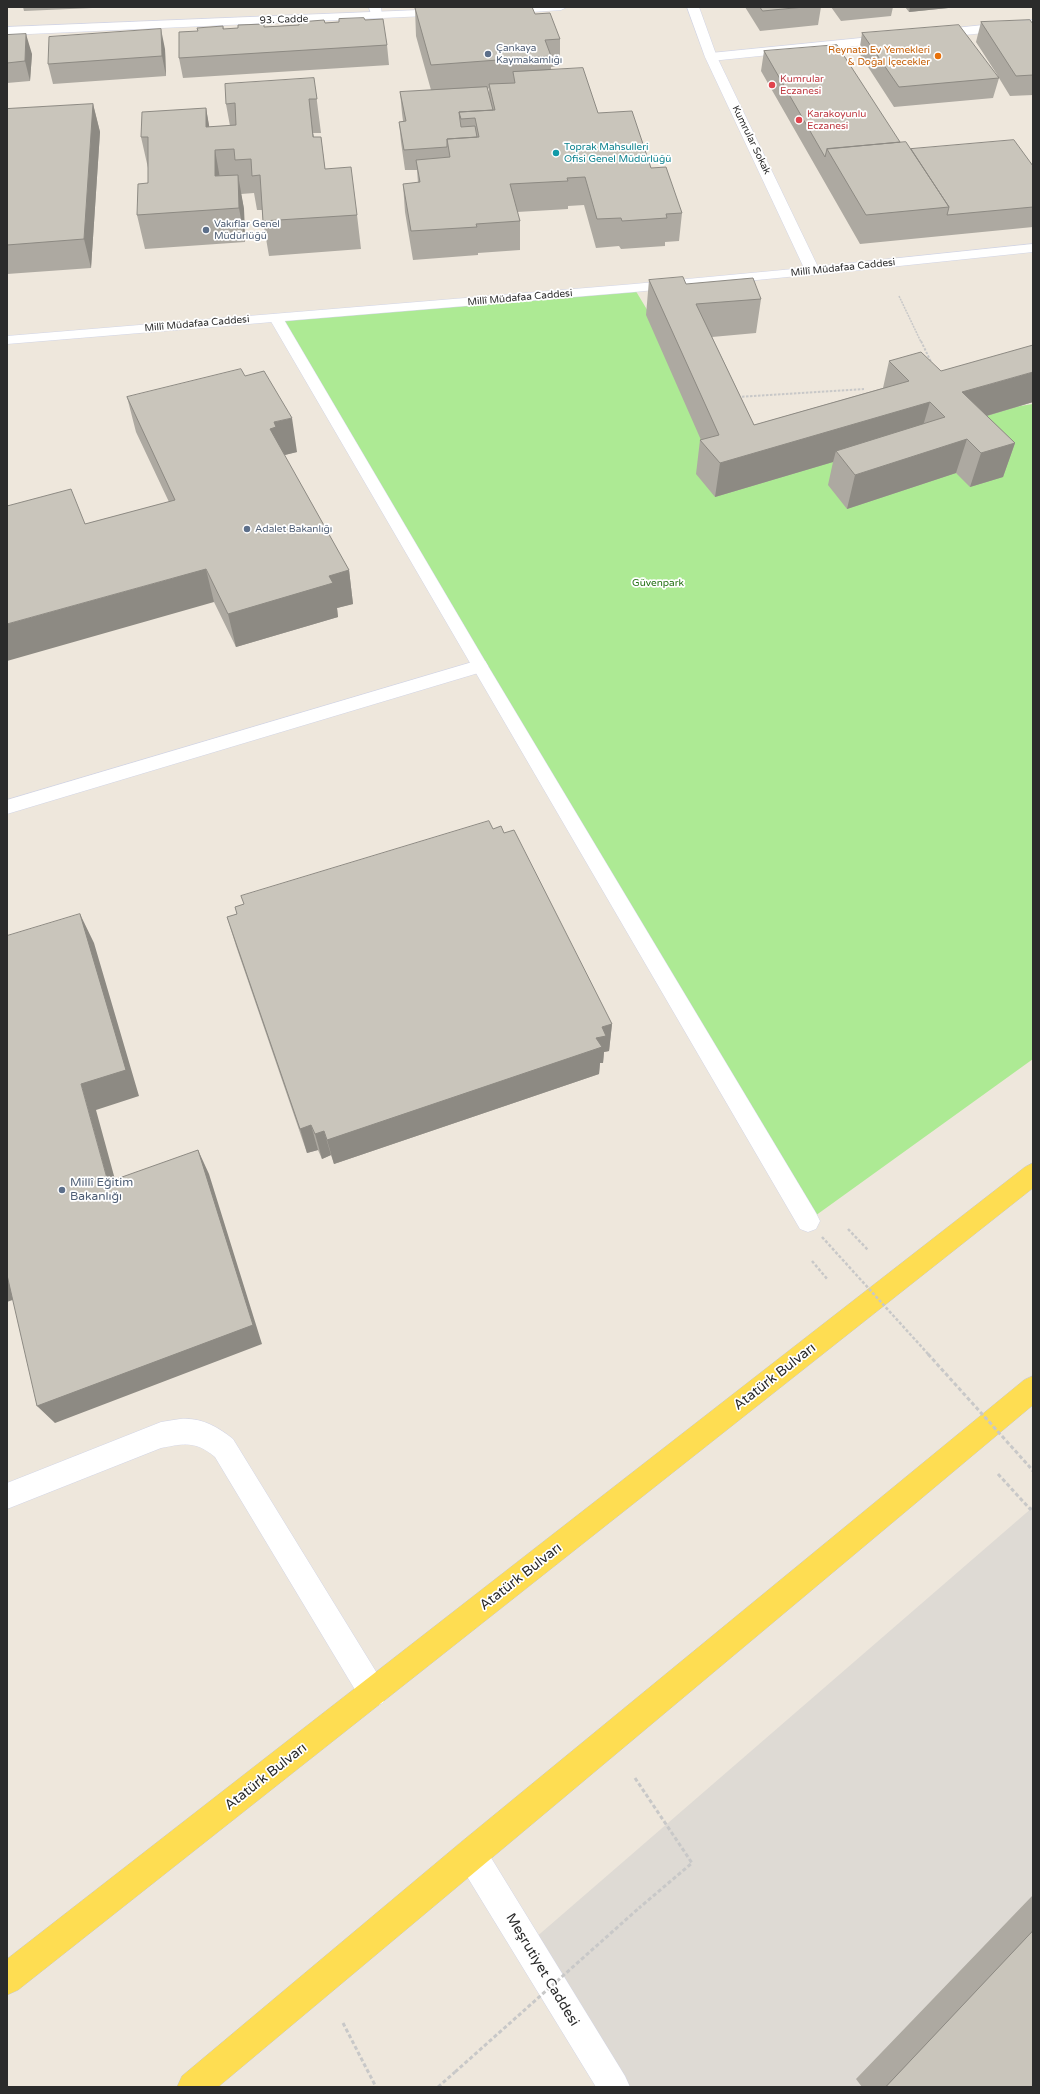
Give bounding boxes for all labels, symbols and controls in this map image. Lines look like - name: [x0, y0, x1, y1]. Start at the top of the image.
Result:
- street label: 93. Cadde: [260, 13, 308, 27]
- place label: Çankaya Kaymakamlığı: [496, 42, 562, 66]
- place label: Reynata Ev Yemekleri & Doğal İçecekler: [828, 44, 930, 68]
- marker: Çankaya Kaymakamlığı: [483, 49, 493, 59]
- marker: Reynata Ev Yemekleri & Doğal İçecekler: [933, 51, 943, 61]
- place label: Kumrular Eczanesi: [780, 73, 824, 96]
- marker: Kumrular Eczanesi: [767, 80, 777, 90]
- street label: Kumrular Sokak: [729, 104, 773, 176]
- place label: Karakoyunlu Eczanesi: [807, 108, 866, 132]
- marker: Karakoyunlu Eczanesi: [794, 115, 804, 125]
- place label: Toprak Mahsulleri Ofisi Genel Müdürlüğü: [564, 141, 671, 164]
- marker: Toprak Mahsulleri Ofisi Genel Müdürlüğü: [551, 148, 561, 158]
- place label: Vakıflar Genel Müdürlüğü: [214, 218, 280, 242]
- marker: Vakıflar Genel Müdürlüğü: [201, 225, 211, 235]
- street label: Millî Müdafaa Caddesi: [790, 257, 896, 279]
- street label: Millî Müdafaa Caddesi: [467, 287, 573, 309]
- street label: Millî Müdafaa Caddesi: [144, 313, 250, 335]
- place label: Adalet Bakanlığı: [255, 523, 332, 535]
- marker: Adalet Bakanlığı: [242, 524, 252, 534]
- park label: Güvenpark: [632, 577, 684, 589]
- place label: Millî Eğitim Bakanlığı: [70, 1176, 133, 1204]
- marker: Millî Eğitim Bakanlığı: [57, 1185, 67, 1195]
- street label: Atatürk Bulvarı: [731, 1340, 819, 1414]
- street label: Atatürk Bulvarı: [477, 1540, 565, 1614]
- street label: Atatürk Bulvarı: [222, 1740, 310, 1814]
- street label: Meşrutiyet Caddesi: [502, 1911, 582, 2029]

